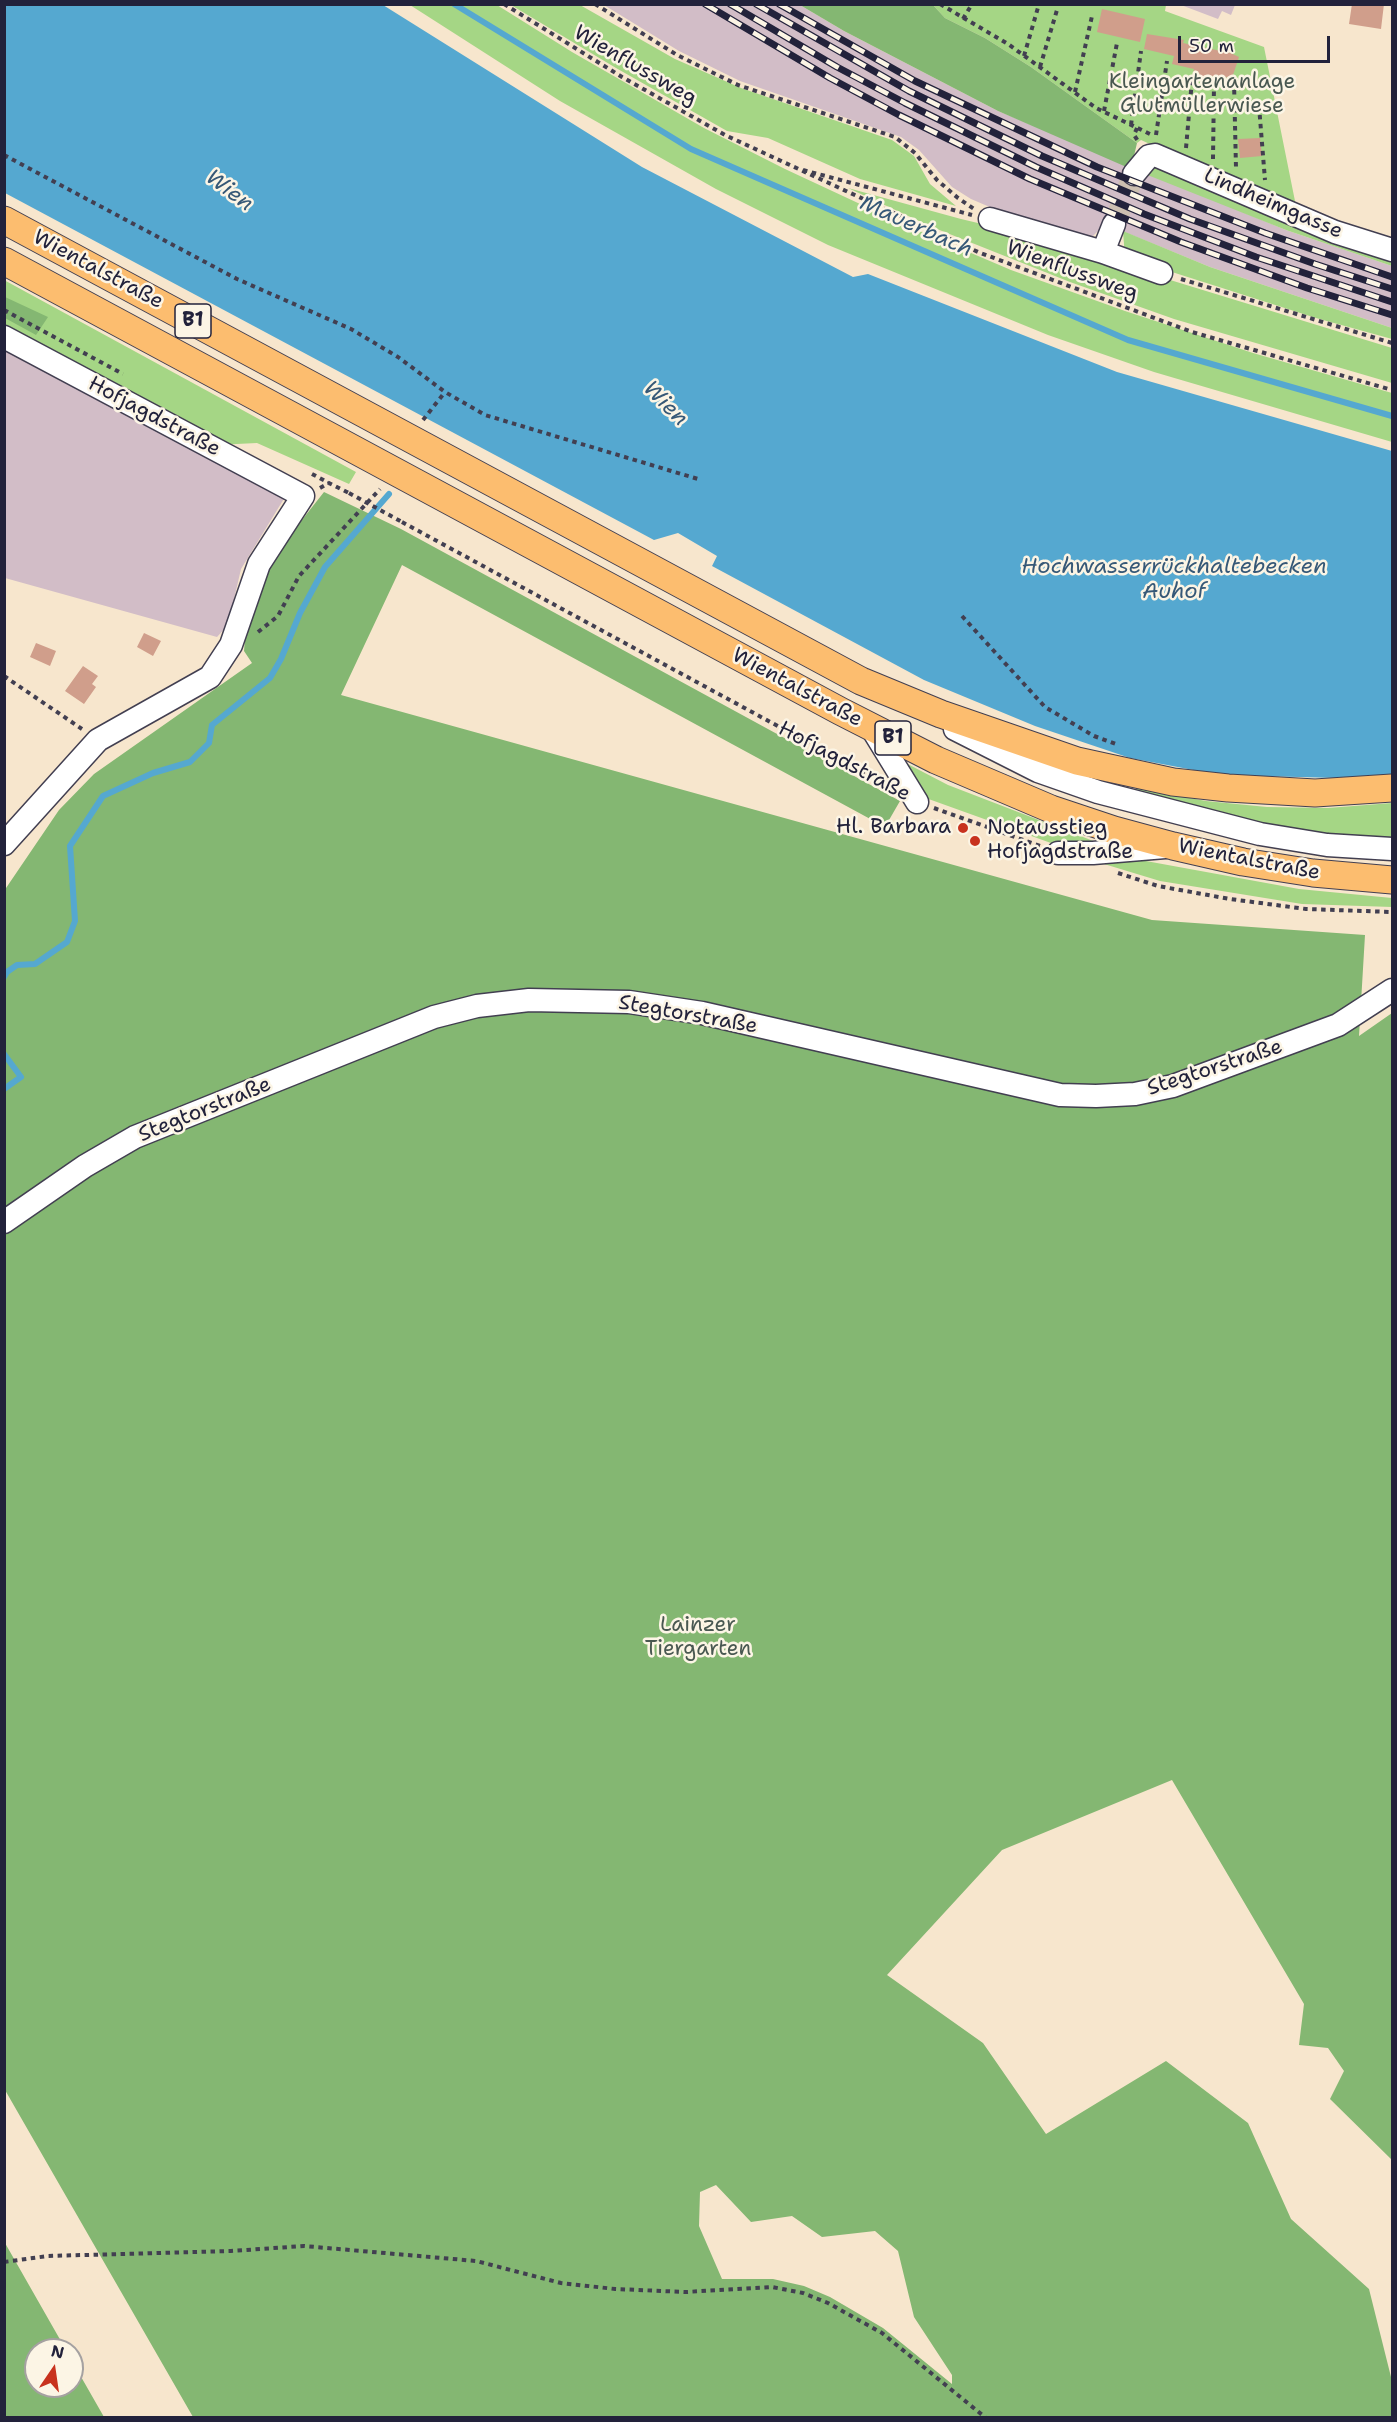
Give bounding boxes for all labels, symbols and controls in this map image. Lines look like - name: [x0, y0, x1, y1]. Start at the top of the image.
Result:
- street label: Wienflussweg: [569, 21, 701, 111]
- scale bar: [1181, 24, 1332, 62]
- text: 50 m: [1189, 34, 1234, 58]
- park label: Kleingartenanlage Glutmüllerwiese: [1109, 70, 1295, 120]
- street label: Lindheimgasse: [1200, 163, 1346, 245]
- water label: Wien: [200, 165, 258, 217]
- water label: Mauerbach: [856, 190, 976, 264]
- street label: Wientalstraße: [28, 225, 168, 315]
- street label: Wienflussweg: [1003, 236, 1141, 306]
- road number: B1: [175, 304, 211, 338]
- street label: Hofjagdstraße: [84, 372, 224, 462]
- water label: Wien: [637, 376, 693, 432]
- water label: Hochwasserrückhaltebecken Auhof: [1021, 554, 1327, 606]
- street label: Wientalstraße: [727, 643, 867, 733]
- street label: Hofjagdstraße: [774, 717, 914, 807]
- road number: B1: [875, 721, 911, 755]
- place label: Hl. Barbara: [836, 815, 951, 841]
- place label: Notausstieg Hofjagdstraße: [987, 816, 1133, 866]
- marker: Hl. Barbara: [956, 821, 970, 835]
- marker: Notausstieg Hofjagdstraße: [968, 834, 982, 848]
- street label: Wientalstraße: [1176, 834, 1322, 886]
- street label: Stegtorstraße: [617, 990, 759, 1040]
- street label: Stegtorstraße: [1144, 1034, 1286, 1102]
- street label: Stegtorstraße: [135, 1072, 275, 1148]
- park label: Lainzer Tiergarten: [645, 1613, 751, 1663]
- north arrow: [24, 2338, 84, 2398]
- text: N: [49, 2340, 66, 2364]

